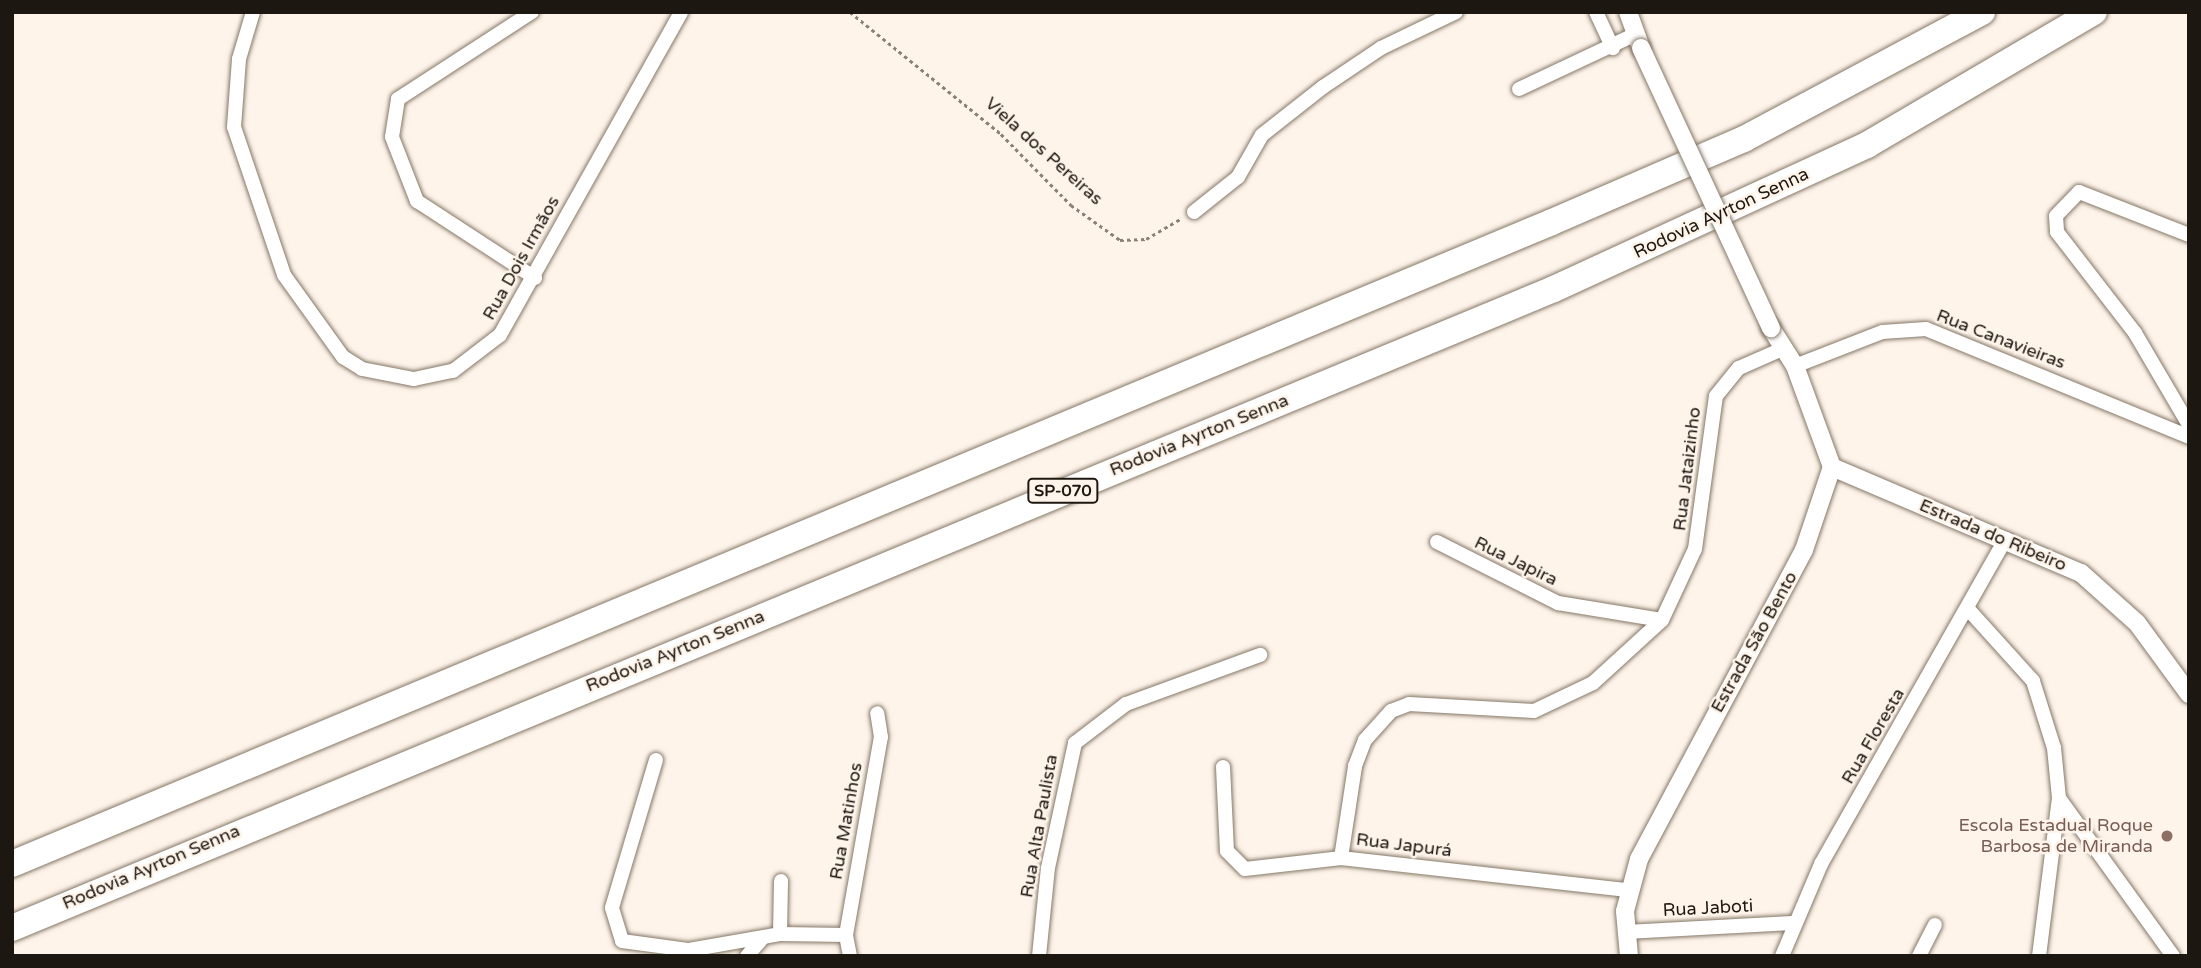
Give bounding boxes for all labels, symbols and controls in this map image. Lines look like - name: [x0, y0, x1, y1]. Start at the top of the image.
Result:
- street label: Viela dos Pereiras: [981, 93, 1107, 209]
- street label: Rodovia Ayrton Senna: [1630, 163, 1812, 263]
- street label: Rua Dois Irmãos: [478, 192, 564, 324]
- street label: Rua Canavieiras: [1933, 304, 2069, 374]
- street label: Rodovia Ayrton Senna: [1107, 389, 1291, 481]
- street label: Rua Jataizinho: [1669, 406, 1705, 532]
- road number: SP-070: [1026, 478, 1100, 504]
- street label: Estrada do Ribeiro: [1916, 494, 2070, 576]
- street label: Rua Japira: [1471, 532, 1561, 590]
- street label: Estrada São Bento: [1706, 568, 1802, 716]
- street label: Rodovia Ayrton Senna: [583, 605, 767, 697]
- street label: Rua Floresta: [1837, 684, 1909, 788]
- street label: Rua Alta Paulista: [1016, 753, 1062, 899]
- street label: Rua Matinhos: [825, 761, 867, 881]
- place label: Escola Estadual Roque Barbosa de Miranda: [1958, 815, 2153, 858]
- street label: Rodovia Ayrton Senna: [59, 820, 243, 914]
- street label: Rua Japurá: [1355, 828, 1453, 862]
- marker: Escola Estadual Roque Barbosa de Miranda: [2159, 828, 2175, 844]
- street label: Rua Jaboti: [1662, 895, 1754, 921]

